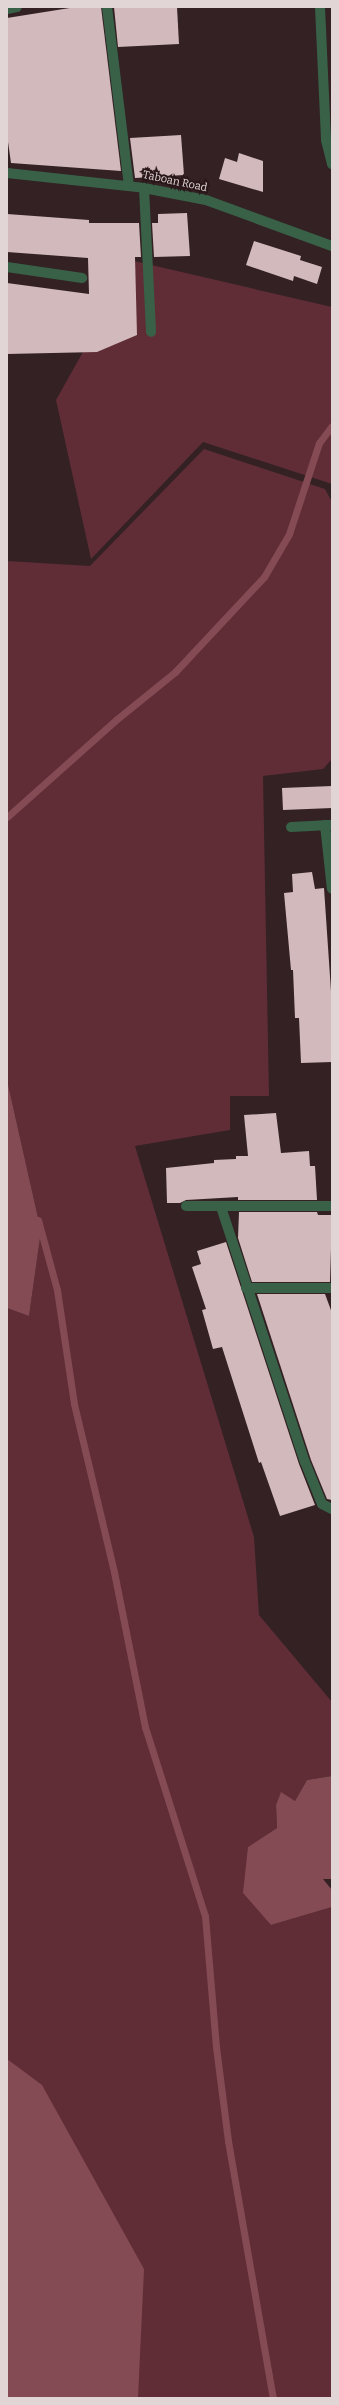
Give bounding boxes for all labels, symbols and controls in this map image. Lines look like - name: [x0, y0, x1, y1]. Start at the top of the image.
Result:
- street label: Taboan Road: [142, 169, 208, 195]

